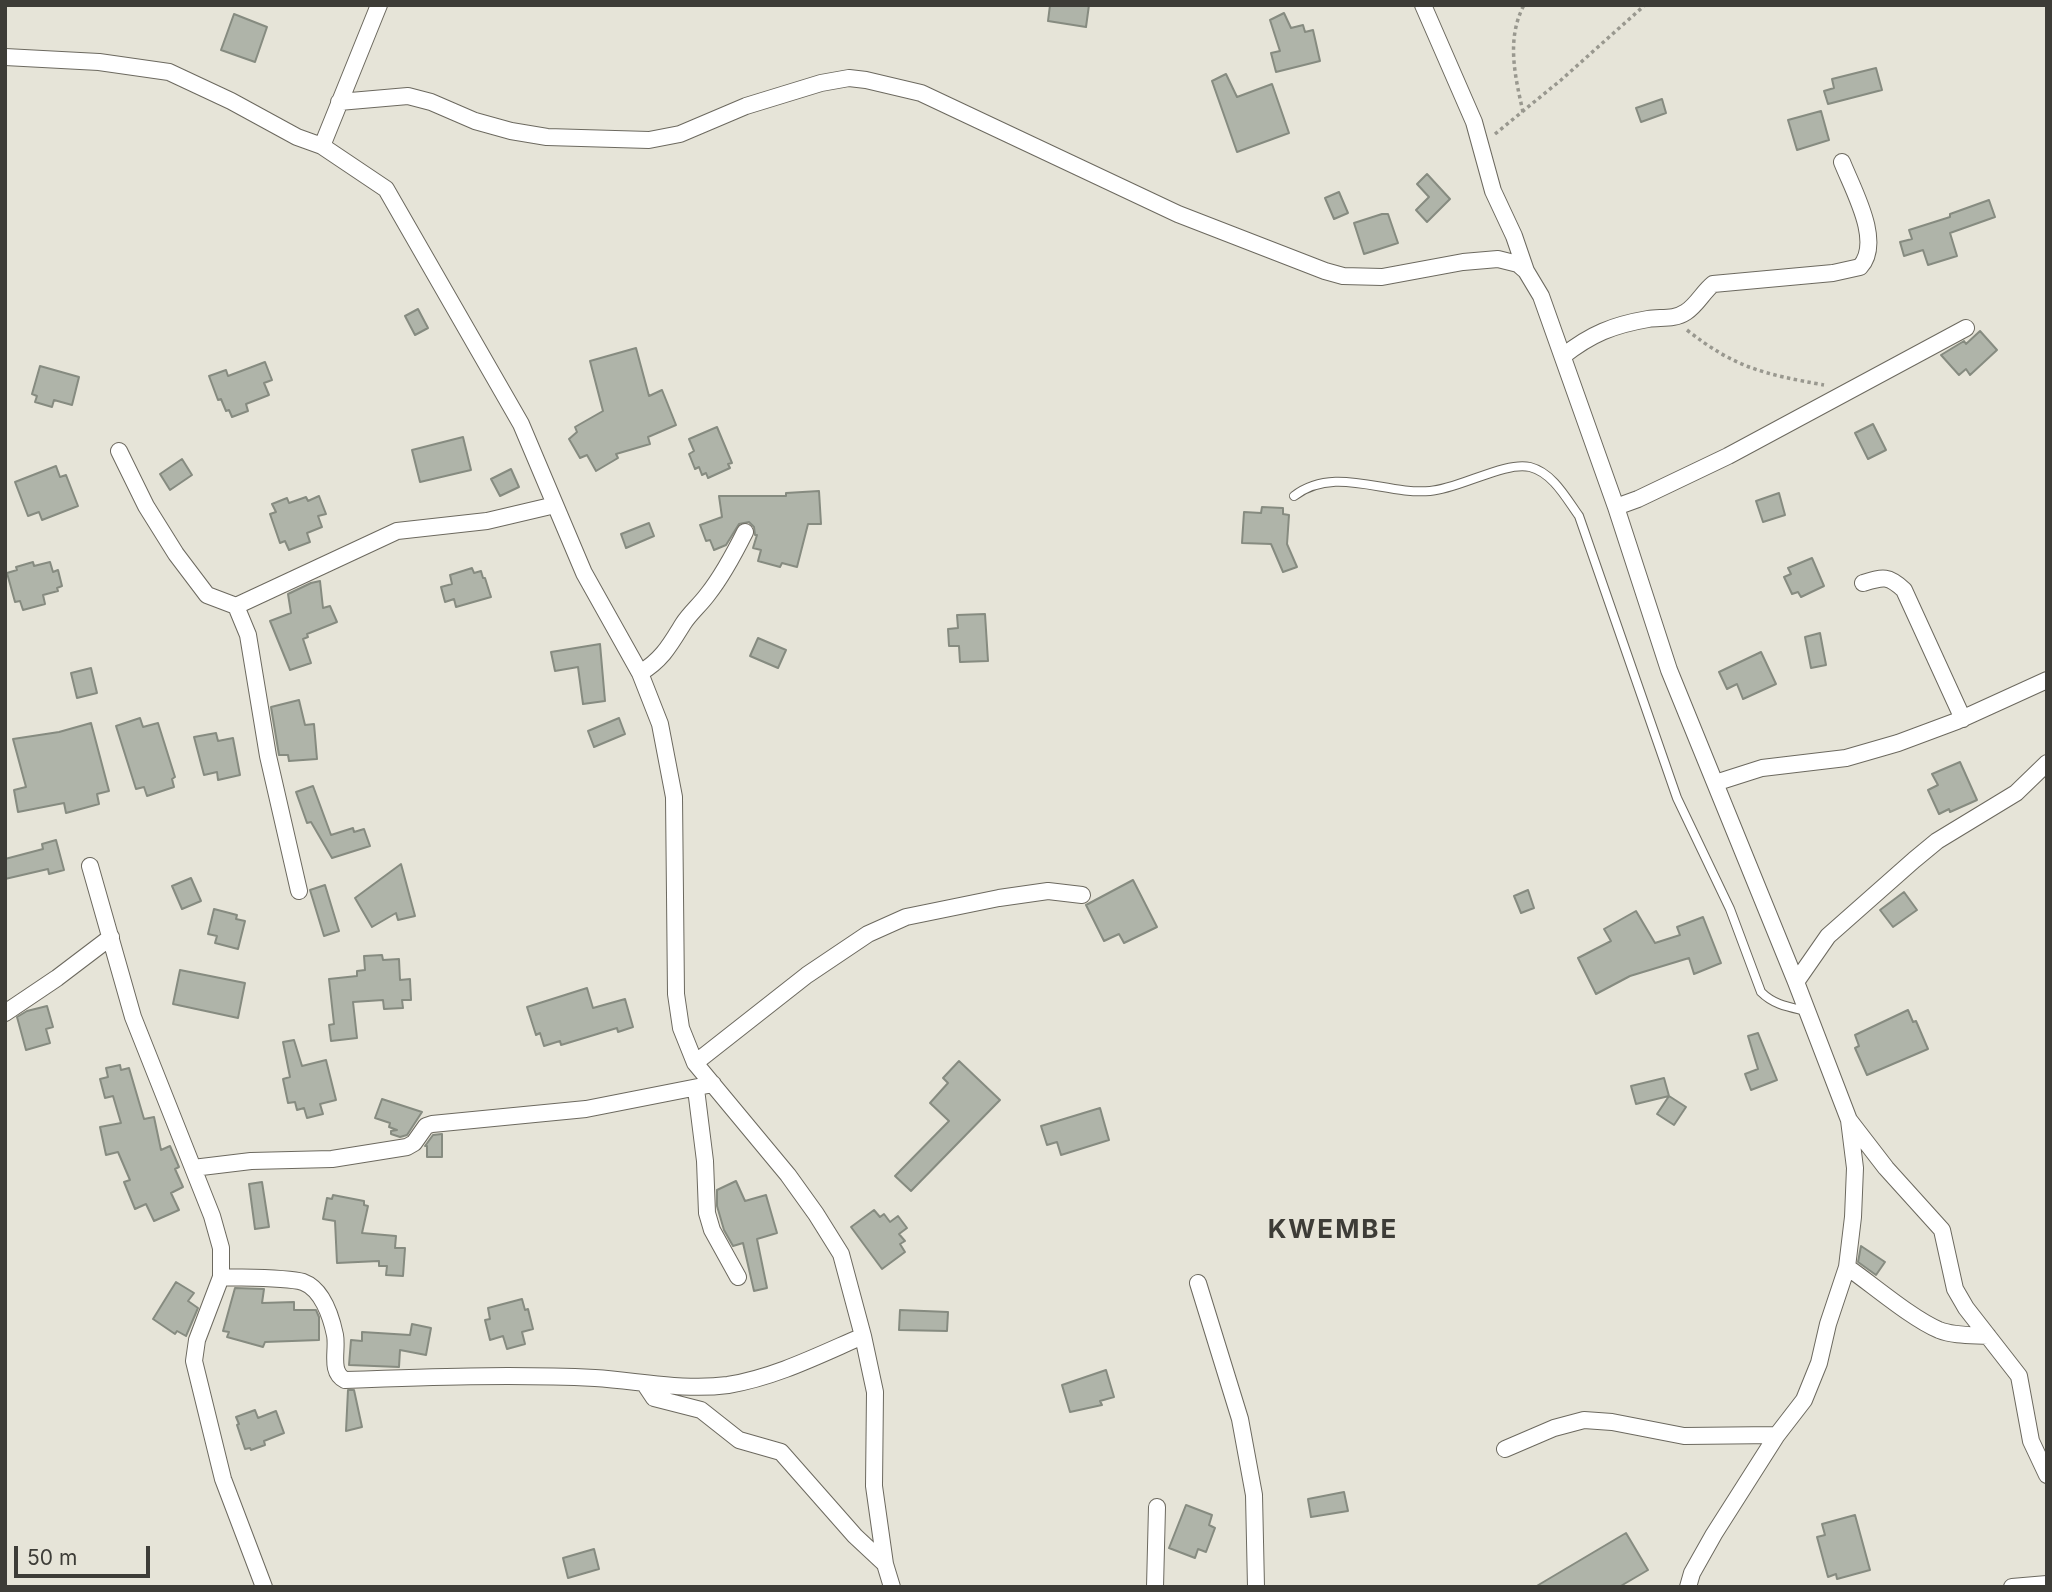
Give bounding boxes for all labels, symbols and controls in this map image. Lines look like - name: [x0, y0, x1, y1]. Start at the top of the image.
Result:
- district label: KWEMBE: [1268, 1214, 1398, 1246]
- scale bar: [18, 1532, 154, 1576]
- text: 50 m: [27, 1545, 77, 1570]

